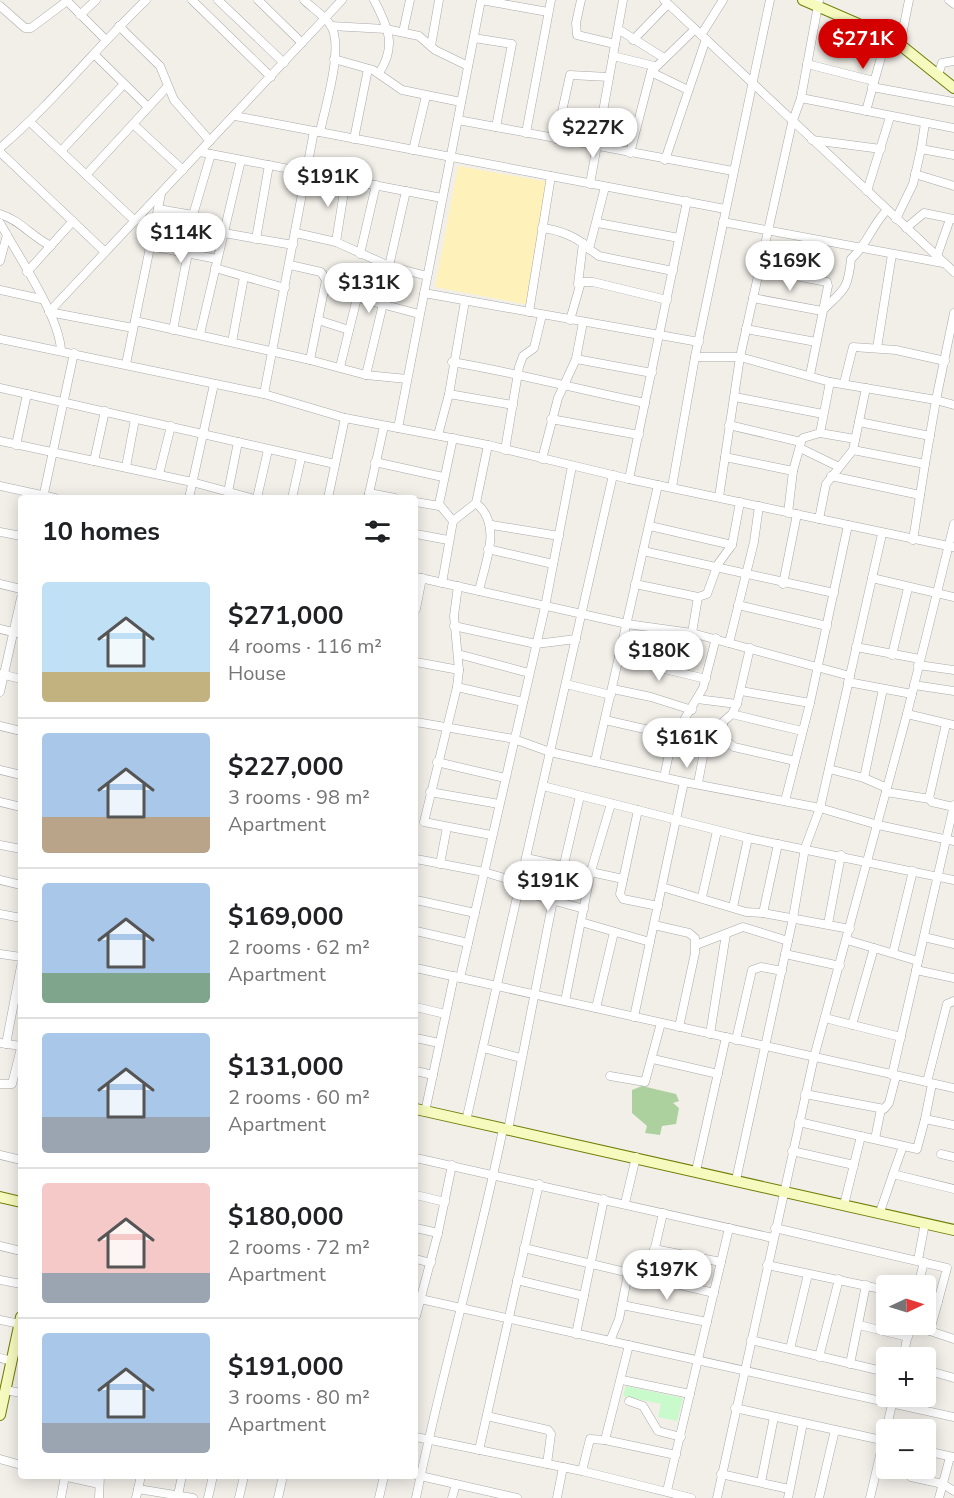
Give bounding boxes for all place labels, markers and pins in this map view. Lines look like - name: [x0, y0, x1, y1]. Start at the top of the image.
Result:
- pin: $271K: [821, 19, 905, 70]
- pin: $227K: [551, 108, 635, 159]
- pin: $191K: [286, 157, 370, 208]
- pin: $114K: [139, 213, 223, 264]
- pin: $169K: [748, 241, 832, 292]
- pin: $131K: [327, 263, 411, 314]
- pin: $180K: [617, 631, 701, 682]
- pin: $161K: [645, 718, 729, 769]
- pin: $191K: [506, 861, 590, 912]
- pin: $197K: [625, 1250, 709, 1301]

